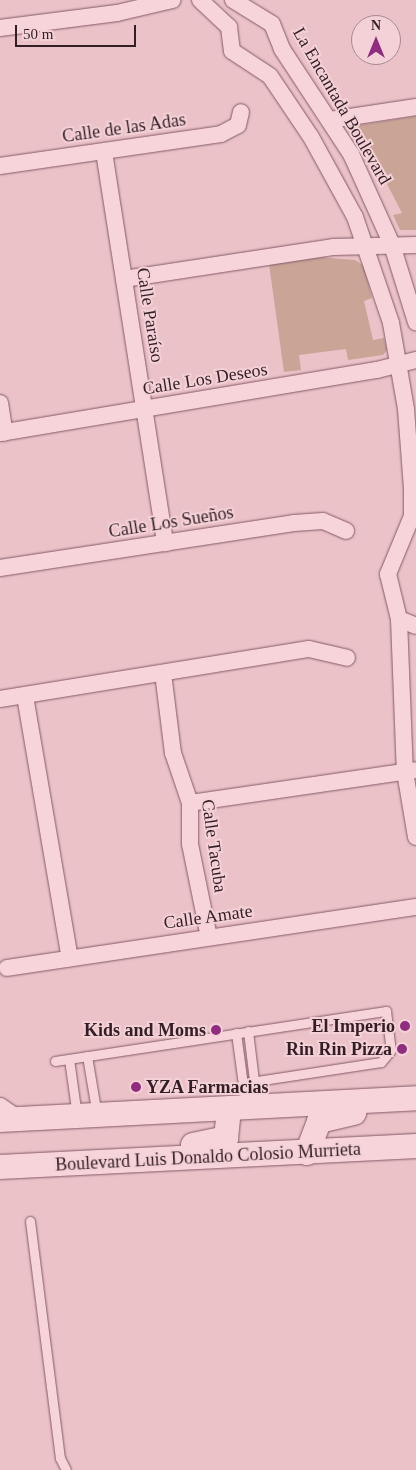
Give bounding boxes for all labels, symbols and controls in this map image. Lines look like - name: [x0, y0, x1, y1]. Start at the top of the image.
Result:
- scale bar: [18, 15, 139, 47]
- north arrow: [351, 15, 401, 65]
- text: N: [371, 18, 381, 33]
- street label: La Encantada Boulevard: [288, 24, 396, 188]
- text: 50 m: [23, 26, 53, 42]
- street label: Calle de las Adas: [60, 109, 188, 147]
- street label: Calle Paraíso: [132, 266, 168, 364]
- street label: Calle Los Deseos: [141, 358, 269, 400]
- street label: Calle Los Sueños: [107, 501, 235, 543]
- street label: Calle Tacuba: [197, 798, 231, 894]
- street label: Calle Amate: [162, 900, 254, 934]
- place label: El Imperio: [312, 1015, 395, 1037]
- place label: Kids and Moms: [84, 1019, 206, 1041]
- marker: El Imperio: [399, 1020, 411, 1032]
- marker: Kids and Moms: [210, 1024, 222, 1036]
- place label: Rin Rin Pizza: [286, 1038, 392, 1060]
- marker: Rin Rin Pizza: [396, 1043, 408, 1055]
- place label: YZA Farmacias: [146, 1076, 269, 1098]
- marker: YZA Farmacias: [130, 1081, 142, 1093]
- street label: Boulevard Luis Donaldo Colosio Murrieta: [55, 1138, 361, 1176]

